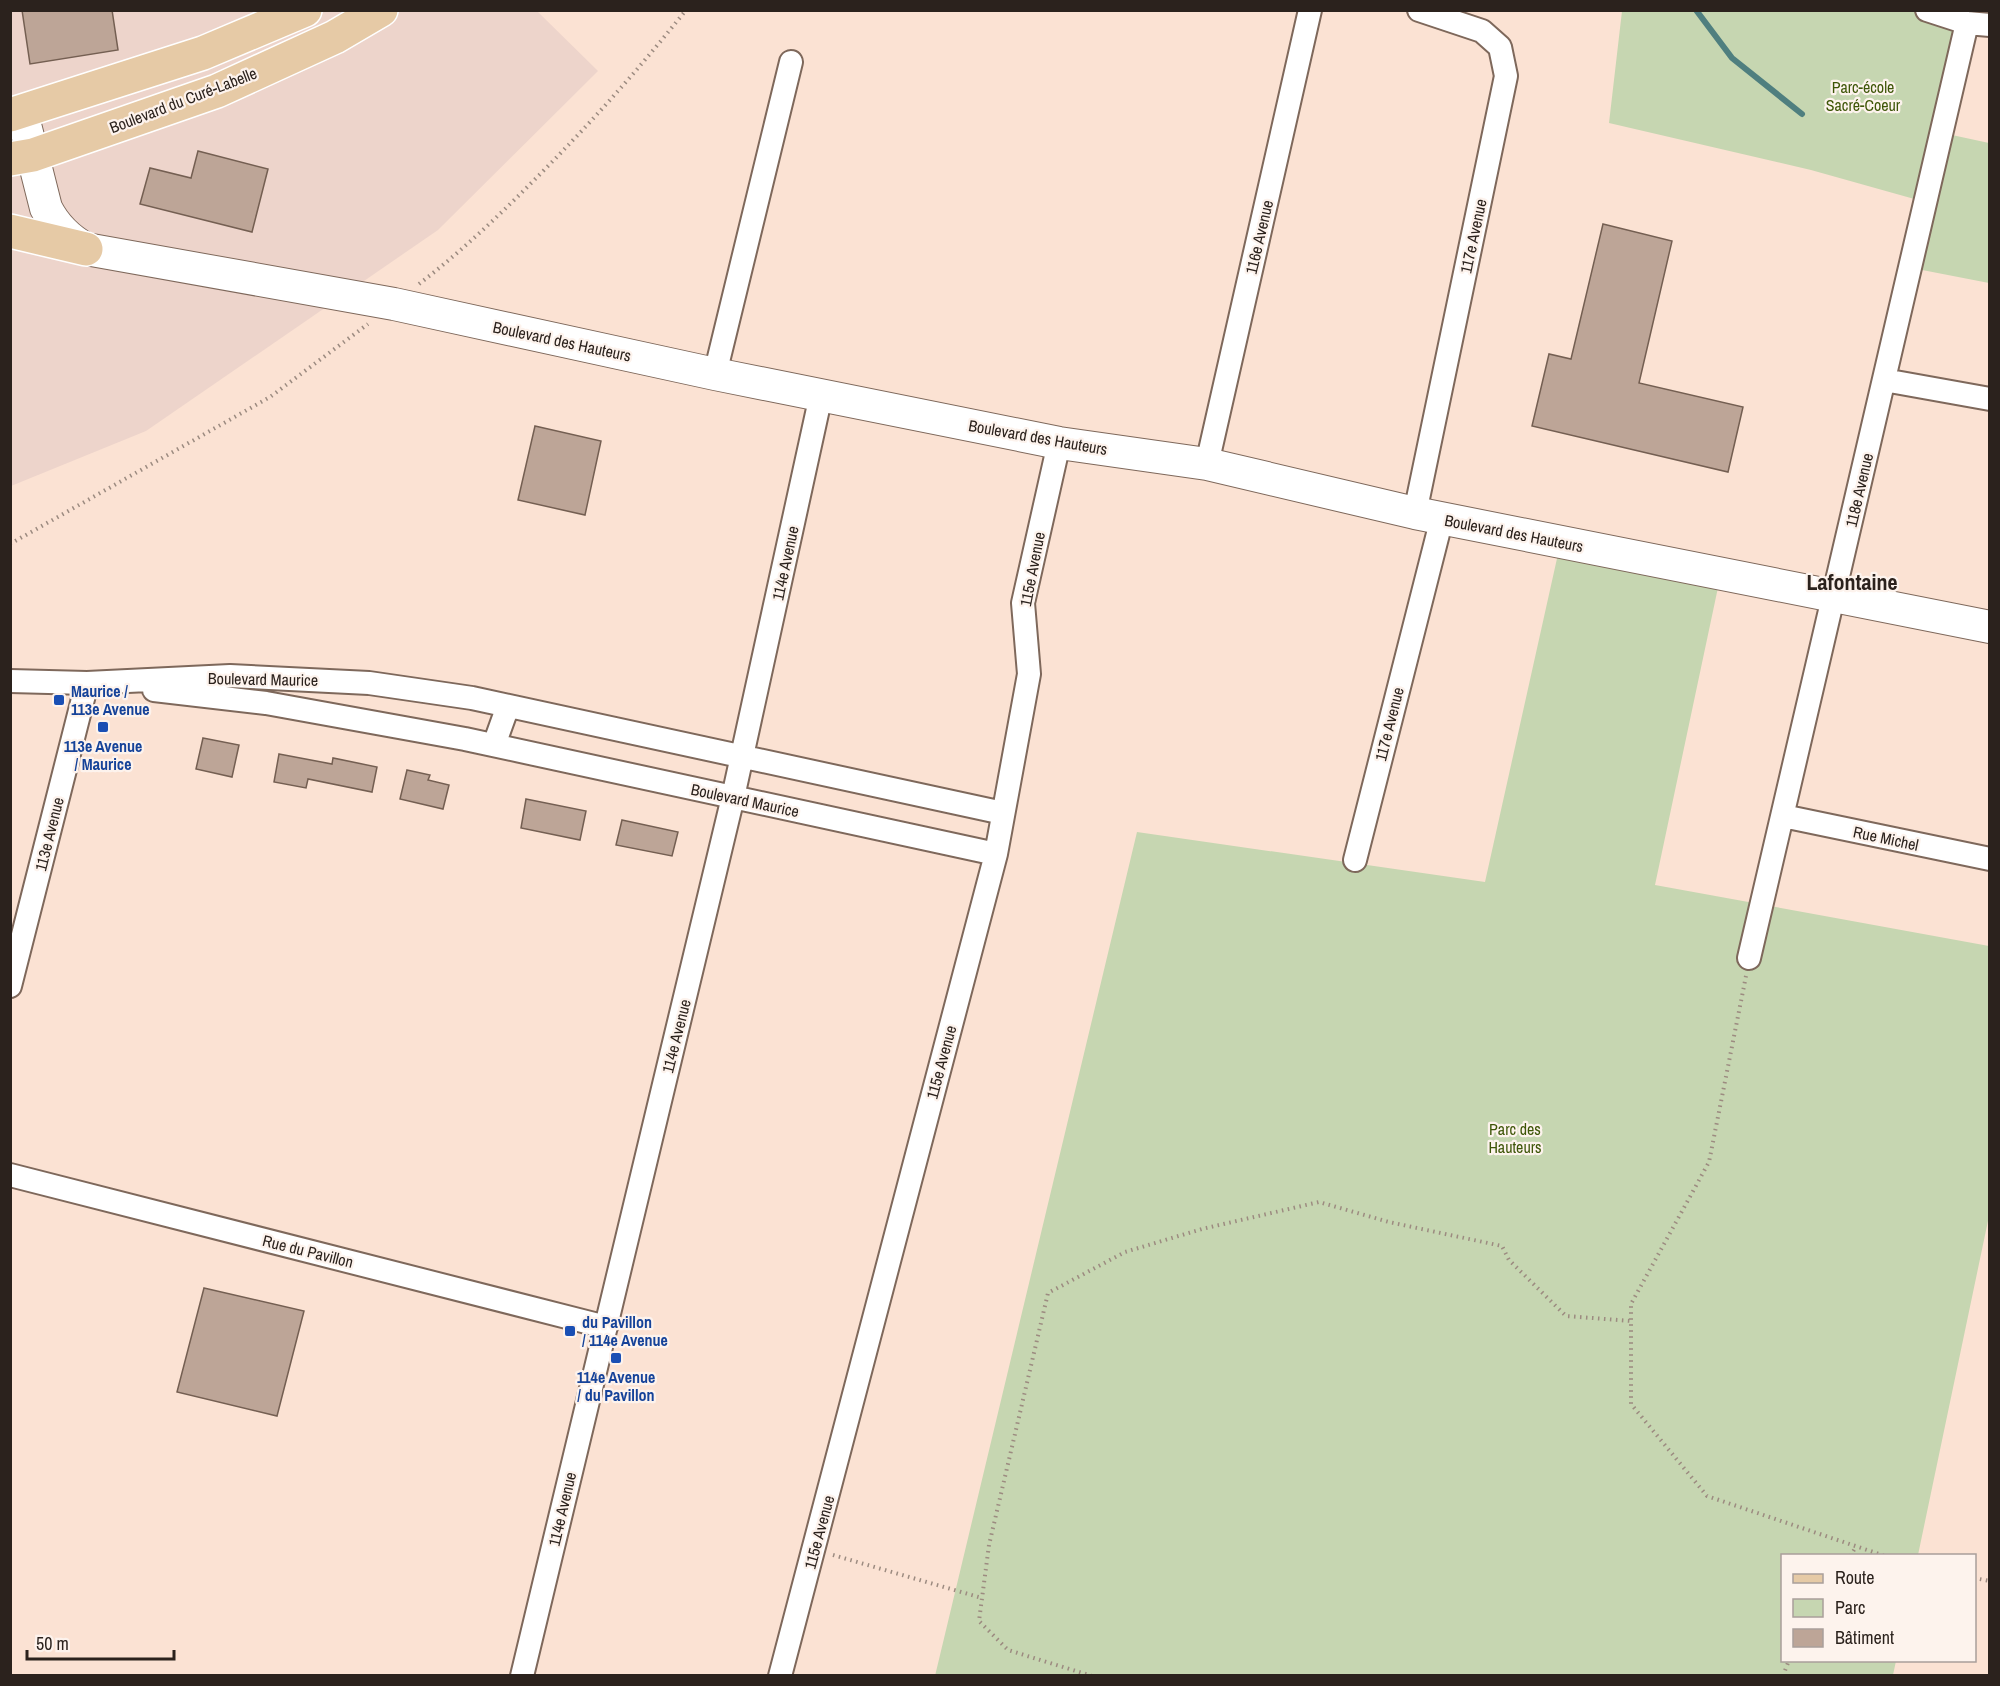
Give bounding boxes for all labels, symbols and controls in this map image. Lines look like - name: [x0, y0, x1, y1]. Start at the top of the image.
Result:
- street label: Boulevard du Curé-Labelle: [106, 62, 260, 138]
- park label: Parc-école Sacré-Coeur: [1826, 76, 1901, 116]
- street label: 117e Avenue: [1454, 197, 1492, 275]
- street label: 116e Avenue: [1240, 198, 1278, 276]
- street label: Boulevard des Hauteurs: [491, 316, 633, 366]
- street label: Boulevard des Hauteurs: [967, 414, 1109, 460]
- street label: 118e Avenue: [1840, 451, 1878, 529]
- street label: Boulevard des Hauteurs: [1443, 509, 1585, 557]
- street label: 114e Avenue: [766, 524, 804, 602]
- street label: 115e Avenue: [1014, 530, 1050, 608]
- district label: Lafontaine: [1806, 567, 1898, 597]
- street label: Boulevard Maurice: [208, 667, 318, 691]
- place label: Maurice / 113e Avenue: [71, 680, 150, 720]
- street label: 117e Avenue: [1369, 685, 1409, 763]
- marker: Maurice / 113e Avenue: [52, 693, 66, 707]
- marker: 113e Avenue / Maurice: [96, 720, 110, 734]
- place label: 113e Avenue / Maurice: [64, 735, 142, 775]
- street label: Boulevard Maurice: [689, 778, 801, 822]
- street label: 113e Avenue: [29, 795, 69, 873]
- street label: Rue Michel: [1851, 820, 1921, 856]
- street label: 114e Avenue: [656, 997, 696, 1075]
- street label: 115e Avenue: [921, 1023, 961, 1101]
- park label: Parc des Hauteurs: [1488, 1118, 1542, 1158]
- street label: Rue du Pavillon: [260, 1229, 356, 1273]
- place label: du Pavillon / 114e Avenue: [582, 1311, 668, 1351]
- marker: du Pavillon / 114e Avenue: [563, 1324, 577, 1338]
- marker: 114e Avenue / du Pavillon: [609, 1351, 623, 1365]
- place label: 114e Avenue / du Pavillon: [577, 1366, 655, 1406]
- street label: 114e Avenue: [543, 1470, 581, 1548]
- street label: 115e Avenue: [799, 1493, 839, 1571]
- legend: [1781, 1554, 1976, 1662]
- text: Route: [1835, 1565, 1874, 1590]
- text: Parc: [1835, 1595, 1865, 1620]
- scale bar: [27, 1623, 174, 1661]
- text: Bâtiment: [1835, 1625, 1894, 1650]
- text: 50 m: [36, 1631, 69, 1656]

